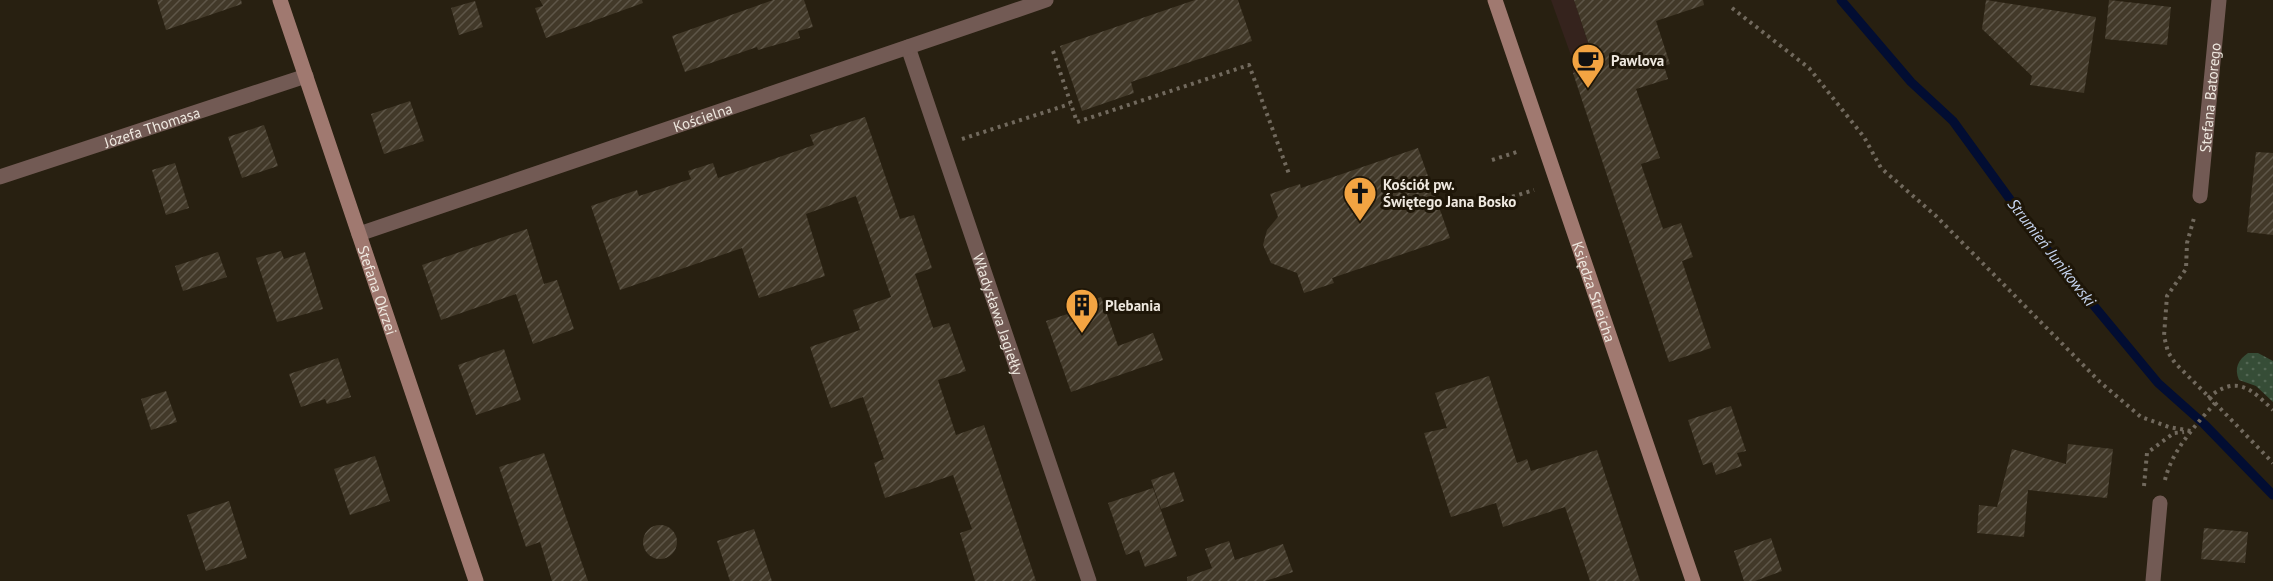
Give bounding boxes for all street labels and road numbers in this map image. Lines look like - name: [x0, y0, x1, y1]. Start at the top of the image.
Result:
- street label: Stefana Batorego: [2195, 42, 2224, 153]
- street label: Kościelna: [671, 98, 735, 136]
- street label: Józefa Thomasa: [100, 102, 202, 152]
- street label: Księdza Streicha: [1568, 239, 1620, 344]
- street label: Stefana Okrzei: [354, 243, 402, 337]
- street label: Władysława Jagiełły: [969, 251, 1028, 377]

